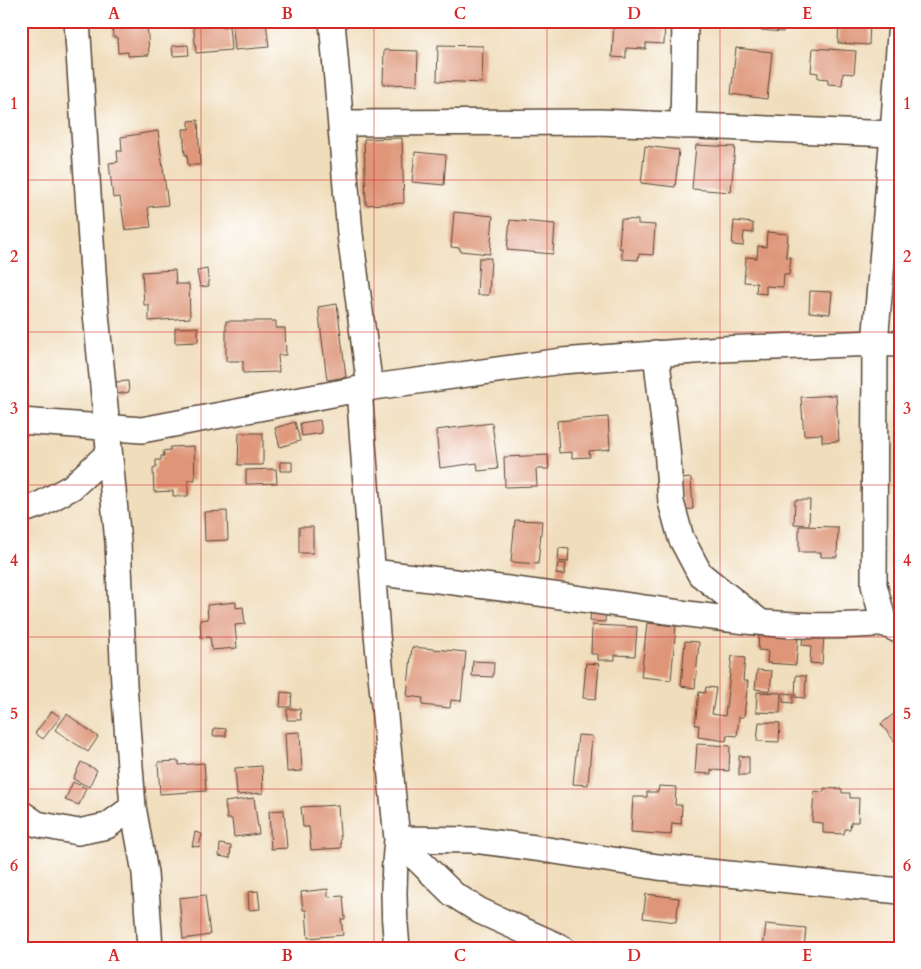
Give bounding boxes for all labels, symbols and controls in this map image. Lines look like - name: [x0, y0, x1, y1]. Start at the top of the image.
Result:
- text: A: [108, 3, 120, 25]
- text: B: [281, 3, 293, 25]
- text: C: [454, 3, 466, 25]
- text: D: [627, 3, 641, 25]
- text: E: [802, 3, 812, 25]
- text: 1: [10, 93, 18, 115]
- text: 1: [903, 93, 911, 115]
- text: 2: [10, 246, 18, 268]
- text: 2: [903, 246, 911, 268]
- text: 3: [10, 398, 18, 420]
- text: 3: [903, 398, 911, 420]
- text: 4: [10, 550, 18, 572]
- text: 4: [903, 550, 911, 572]
- text: 5: [10, 703, 18, 725]
- text: 5: [903, 703, 911, 725]
- text: 6: [10, 855, 18, 877]
- text: 6: [903, 855, 911, 877]
- text: A: [108, 945, 120, 967]
- text: B: [281, 945, 293, 967]
- text: C: [454, 945, 466, 967]
- text: D: [627, 945, 641, 967]
- text: E: [802, 945, 812, 967]

